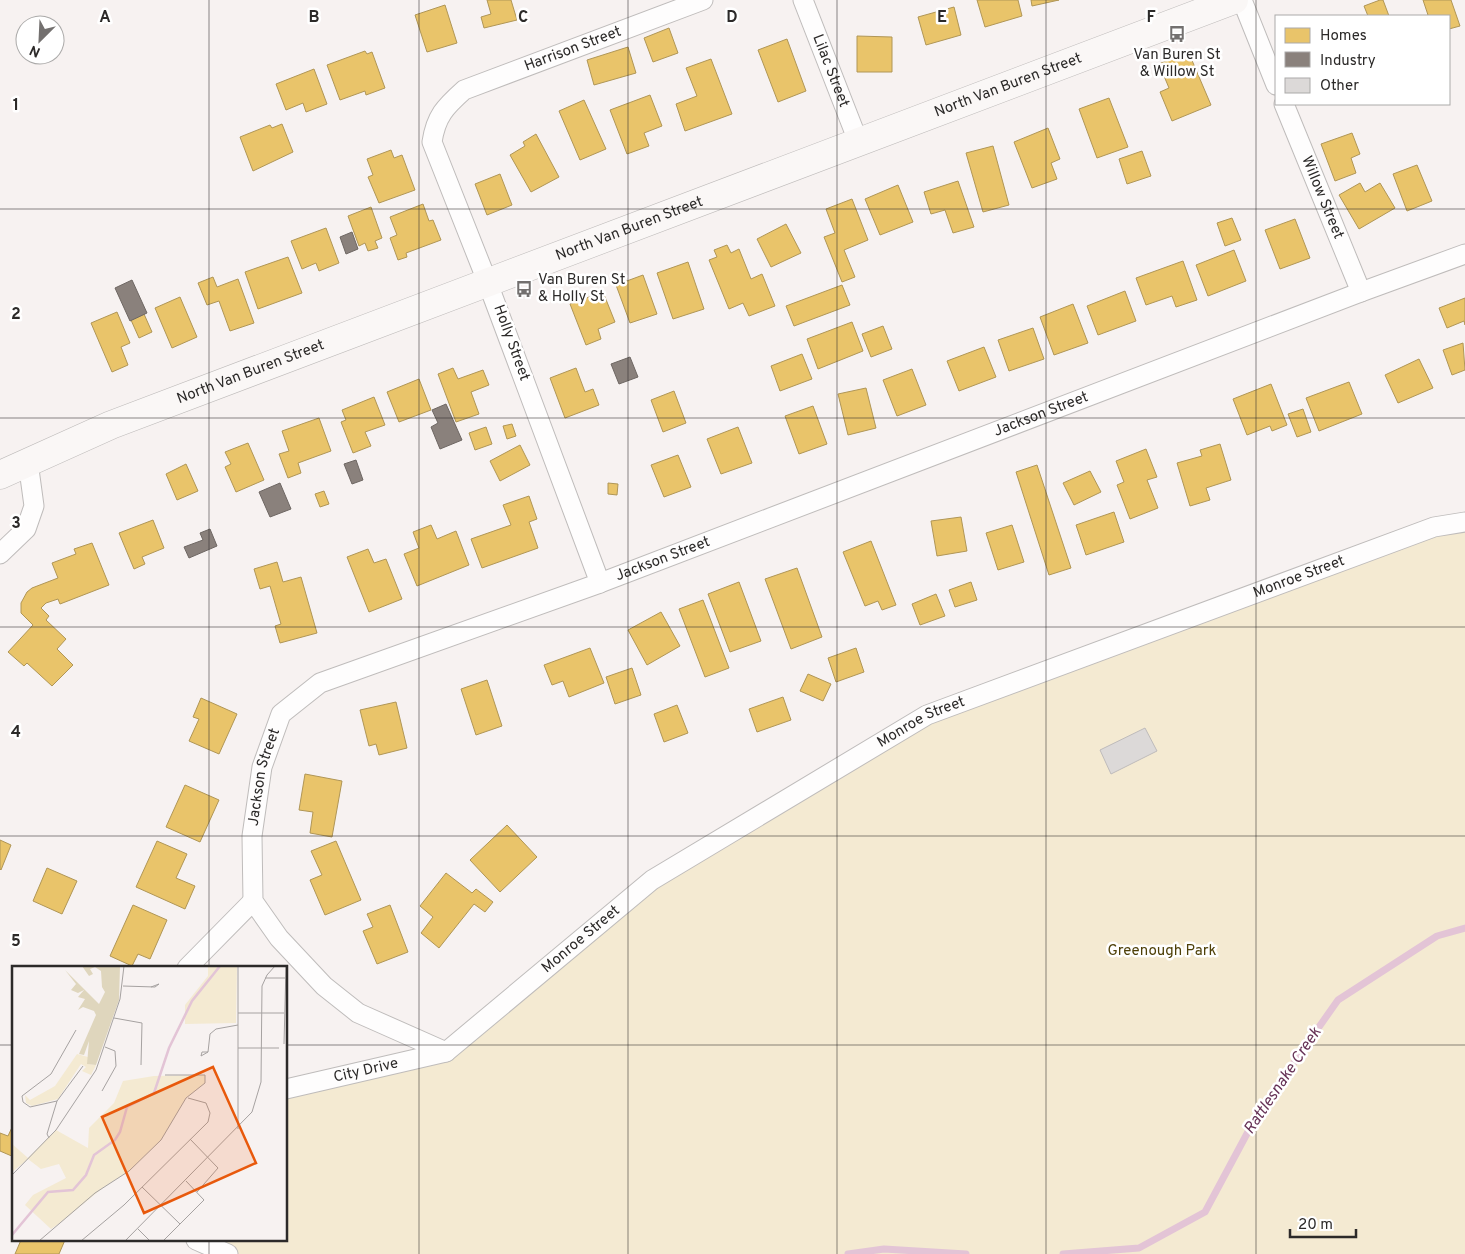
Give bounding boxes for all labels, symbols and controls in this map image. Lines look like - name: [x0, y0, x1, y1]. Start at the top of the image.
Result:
- text: A: [99, 8, 111, 28]
- text: B: [308, 8, 320, 28]
- text: C: [518, 8, 528, 28]
- text: D: [726, 8, 738, 28]
- text: E: [937, 8, 947, 28]
- text: F: [1146, 8, 1156, 28]
- north arrow: [15, 15, 65, 65]
- legend: [1275, 15, 1450, 105]
- street label: Harrison Street: [522, 22, 624, 76]
- bus stop icon: Van Buren St & Willow St: [1167, 24, 1187, 44]
- text: Homes: [1320, 27, 1367, 46]
- street label: Lilac Street: [808, 32, 853, 110]
- text: N: [27, 41, 43, 60]
- place label: Van Buren St & Willow St: [1133, 46, 1221, 82]
- street label: North Van Buren Street: [932, 49, 1084, 122]
- text: Industry: [1320, 52, 1376, 71]
- text: Other: [1320, 77, 1359, 96]
- text: 1: [13, 96, 19, 116]
- street label: Willow Street: [1297, 153, 1348, 242]
- street label: North Van Buren Street: [553, 192, 706, 265]
- place label: Van Buren St & Holly St: [538, 271, 625, 307]
- bus stop icon: Van Buren St & Holly St: [514, 279, 534, 299]
- street label: Holly Street: [488, 302, 534, 384]
- text: 2: [11, 305, 21, 325]
- street label: North Van Buren Street: [174, 336, 327, 409]
- street label: Jackson Street: [991, 388, 1091, 441]
- text: 3: [11, 514, 21, 534]
- street label: Jackson Street: [613, 532, 713, 586]
- street label: Monroe Street: [1251, 551, 1347, 603]
- street label: Monroe Street: [874, 692, 968, 752]
- text: 4: [11, 723, 21, 743]
- street label: Jackson Street: [244, 726, 285, 827]
- street label: Monroe Street: [538, 901, 624, 977]
- text: 5: [11, 932, 21, 952]
- park label: Greenough Park: [1107, 942, 1217, 961]
- inset map: [12, 966, 288, 1242]
- water label: Rattlesnake Creek: [1240, 1023, 1327, 1138]
- street label: City Drive: [332, 1054, 400, 1087]
- scale bar: [1290, 1206, 1356, 1238]
- text: 20 m: [1298, 1216, 1333, 1235]

